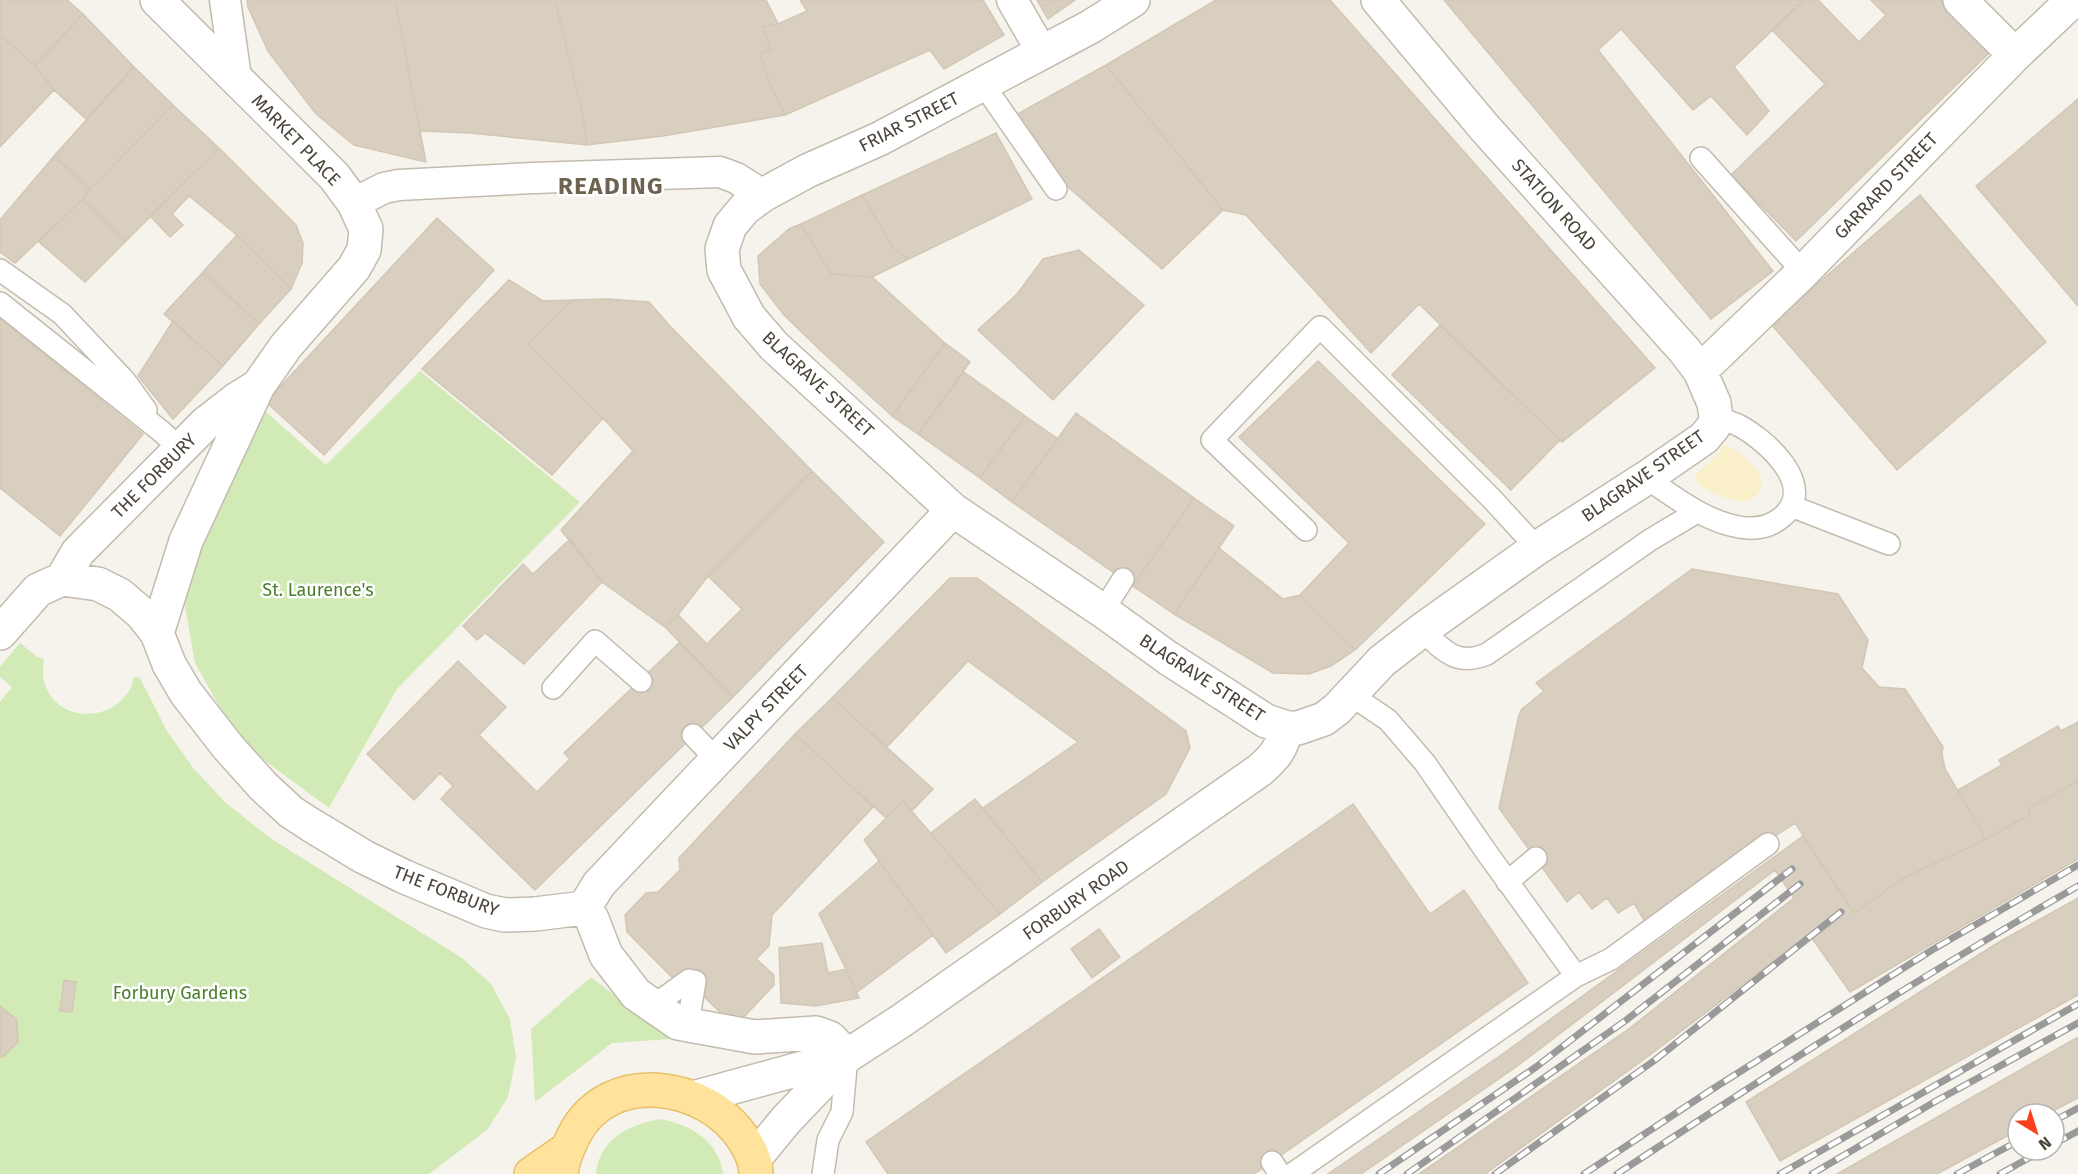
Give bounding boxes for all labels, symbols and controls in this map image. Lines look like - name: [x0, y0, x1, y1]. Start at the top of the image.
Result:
- street label: FRIAR STREET: [855, 87, 963, 157]
- street label: MARKET PLACE: [247, 90, 345, 190]
- street label: GARRARD STREET: [1830, 128, 1943, 244]
- street label: STATION ROAD: [1507, 154, 1601, 256]
- district label: READING: [558, 172, 664, 200]
- street label: BLAGRAVE STREET: [757, 327, 879, 442]
- street label: BLAGRAVE STREET: [1577, 425, 1709, 527]
- street label: THE FORBURY: [107, 429, 201, 523]
- park label: St. Laurence's: [262, 579, 374, 601]
- street label: BLAGRAVE STREET: [1135, 629, 1269, 727]
- street label: VALPY STREET: [719, 660, 813, 756]
- street label: FORBURY ROAD: [1019, 855, 1133, 945]
- street label: THE FORBURY: [390, 861, 502, 921]
- park label: Forbury Gardens: [113, 982, 247, 1004]
- north arrow: [2006, 1102, 2066, 1162]
- text: N: [2035, 1133, 2055, 1154]

